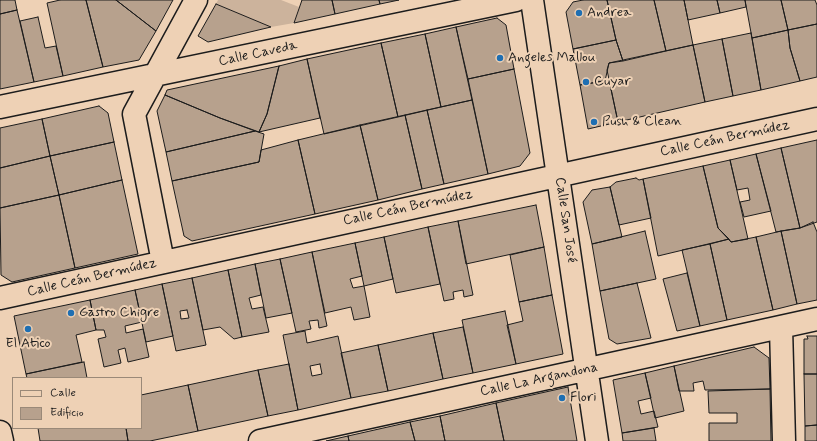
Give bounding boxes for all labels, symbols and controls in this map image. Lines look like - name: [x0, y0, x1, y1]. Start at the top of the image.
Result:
- place label: Andrea: [587, 5, 632, 21]
- marker: Andrea: [574, 8, 584, 18]
- street label: Calle Caveda: [217, 37, 299, 71]
- place label: Angeles Mallou: [508, 50, 595, 66]
- marker: Angeles Mallou: [495, 53, 505, 63]
- place label: Cuyar: [594, 74, 631, 90]
- marker: Cuyar: [581, 77, 591, 87]
- place label: Push & Clean: [602, 114, 682, 130]
- marker: Push & Clean: [589, 117, 599, 127]
- street label: Calle Ceán Bermúdez: [659, 117, 791, 161]
- street label: Calle San José: [551, 176, 579, 264]
- street label: Calle Ceán Bermúdez: [342, 186, 474, 230]
- street label: Calle Ceán Bermúdez: [26, 255, 158, 301]
- place label: Gastro Chigre: [79, 305, 159, 321]
- marker: Gastro Chigre: [66, 308, 76, 318]
- marker: El Atico: [23, 324, 33, 334]
- place label: El Atico: [6, 336, 50, 352]
- street label: Calle La Argandona: [479, 359, 599, 401]
- legend: [12, 377, 142, 429]
- text: Calle: [50, 385, 76, 401]
- place label: Flori: [570, 390, 597, 406]
- marker: Flori: [557, 393, 567, 403]
- text: Edificio: [50, 405, 84, 421]

